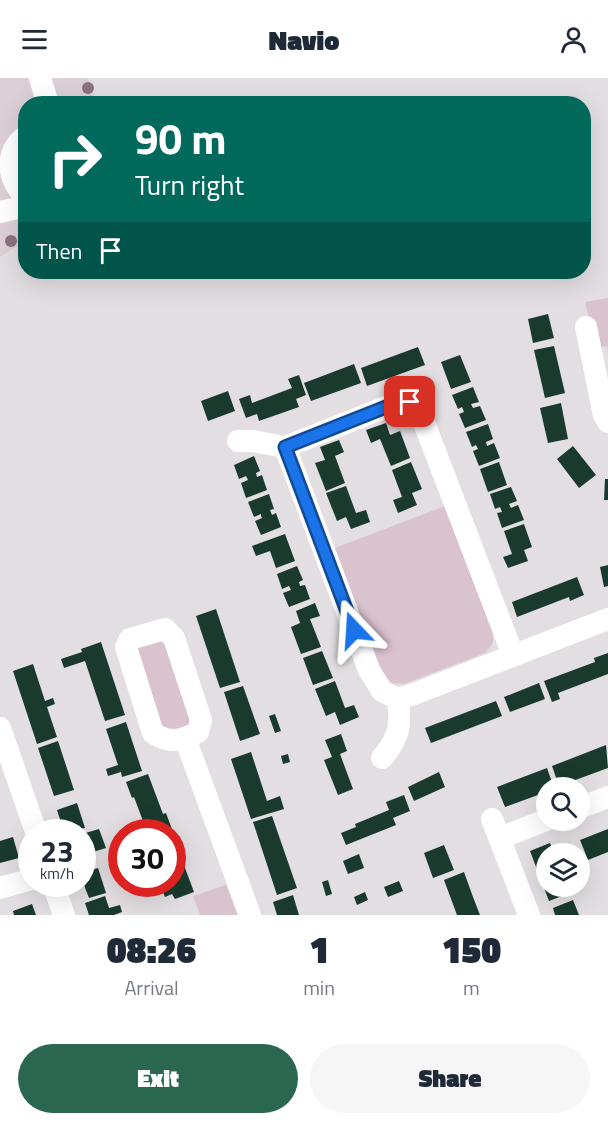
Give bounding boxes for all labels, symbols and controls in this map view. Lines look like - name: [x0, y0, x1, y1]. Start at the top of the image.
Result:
- text: Navio: [269, 19, 339, 60]
- icon: menu: [18, 23, 51, 56]
- icon: person: [557, 23, 590, 56]
- text: 90 m: [135, 106, 227, 170]
- icon: right: [36, 120, 114, 198]
- text: Turn right: [135, 164, 244, 205]
- text: Then: [36, 234, 82, 268]
- icon: arrive: [94, 234, 127, 267]
- pin: [384, 376, 435, 427]
- icon: arrive: [393, 385, 426, 418]
- position arrow: [322, 598, 386, 662]
- map controls: [536, 777, 590, 897]
- button: search: [536, 777, 590, 831]
- speed limit sign: 30: [108, 819, 186, 897]
- text: 23: [40, 828, 74, 874]
- button: layers: [536, 843, 590, 897]
- text: km/h: [40, 862, 74, 885]
- text: 08:26: [107, 922, 196, 977]
- text: 1: [309, 922, 329, 977]
- text: 150: [442, 922, 501, 977]
- text: Arrival: [124, 972, 179, 1003]
- text: min: [303, 972, 335, 1003]
- text: m: [463, 972, 480, 1003]
- button: Exit: [18, 1044, 298, 1113]
- button: Share: [310, 1044, 590, 1113]

